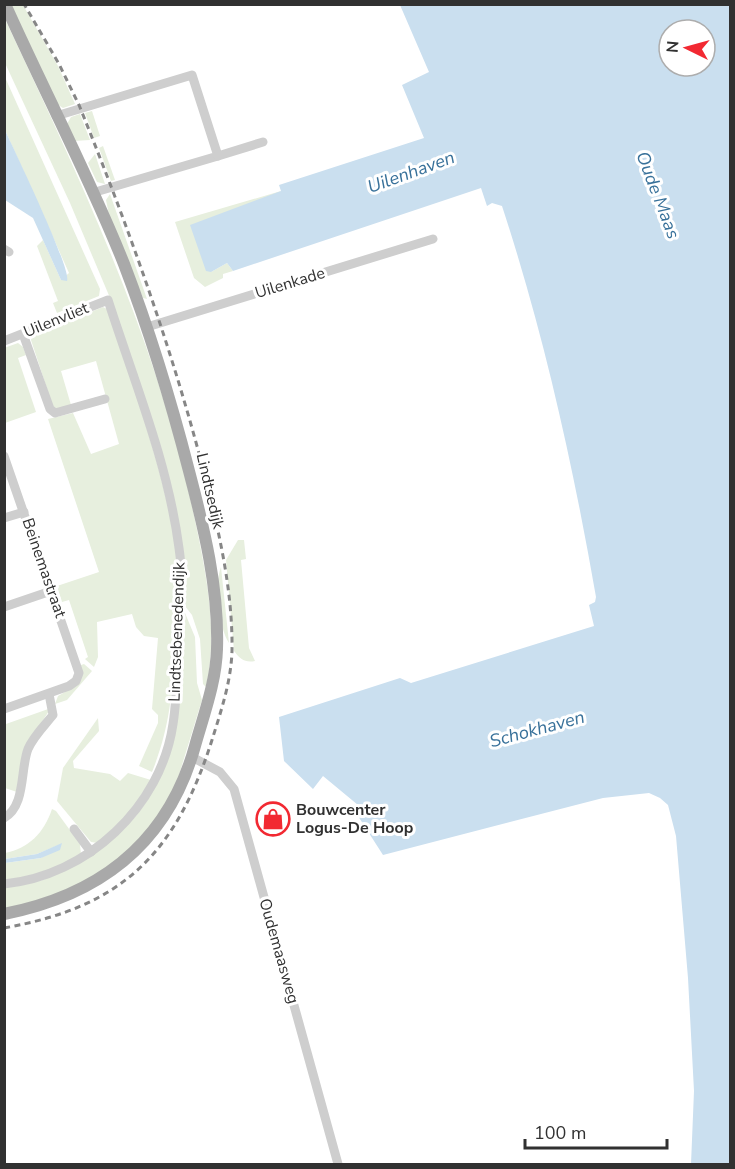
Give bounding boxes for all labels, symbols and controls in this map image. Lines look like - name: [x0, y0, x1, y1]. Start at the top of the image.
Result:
- north arrow: [657, 18, 717, 78]
- text: N: [662, 40, 685, 54]
- water label: Uilenhaven: [364, 145, 458, 199]
- water label: Oude Maas: [630, 148, 686, 242]
- street label: Uilenkade: [252, 262, 328, 304]
- street label: Uilenvliet: [20, 297, 92, 343]
- street label: Lindtsedijk: [191, 451, 230, 532]
- street label: Beinemastraat: [17, 515, 71, 621]
- street label: Lindtsebenedendijk: [164, 561, 190, 702]
- water label: Schokhaven: [487, 705, 587, 753]
- place label: Bouwcenter Logus-De Hoop: [296, 799, 413, 839]
- shop icon: Bouwcenter Logus-De Hoop: [255, 801, 291, 837]
- street label: Oudemaasweg: [253, 896, 305, 1006]
- scale bar: [525, 1112, 668, 1150]
- text: 100 m: [534, 1121, 586, 1145]

